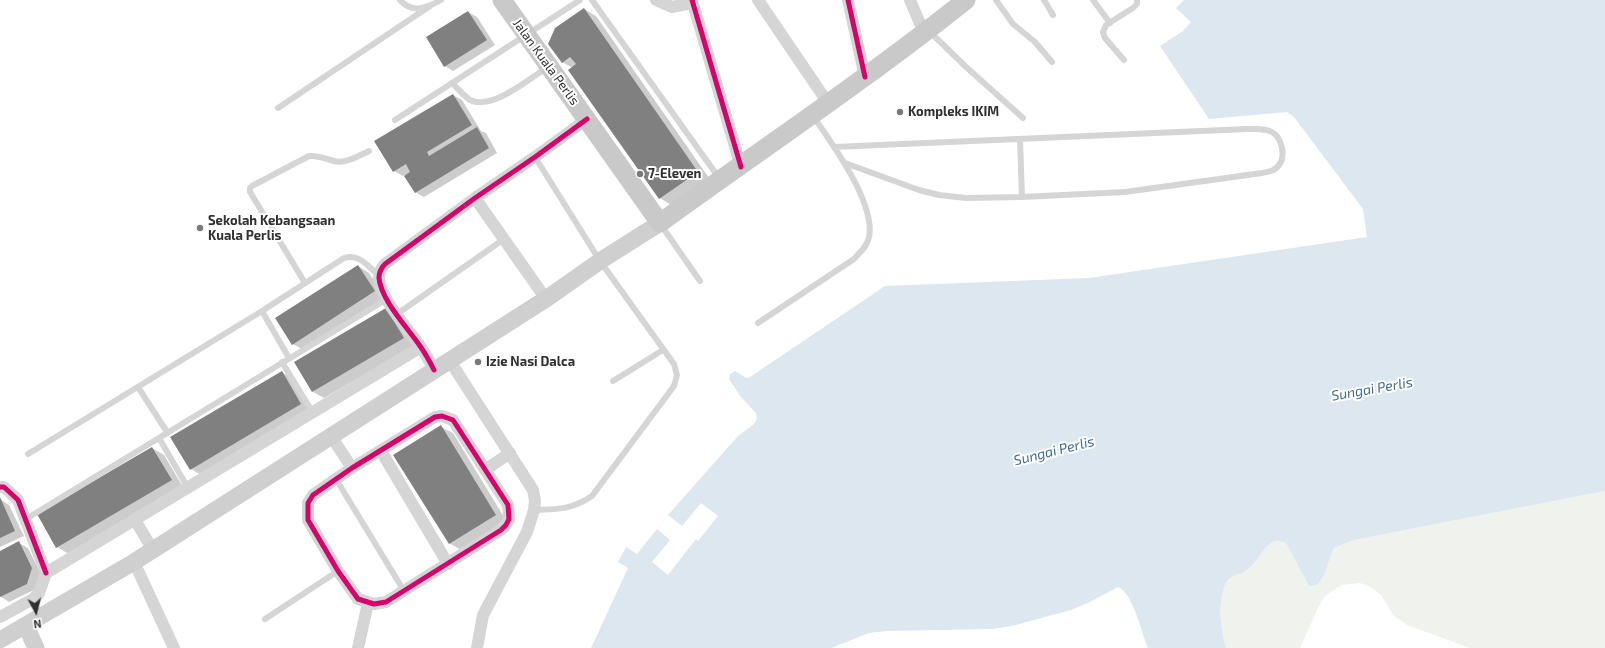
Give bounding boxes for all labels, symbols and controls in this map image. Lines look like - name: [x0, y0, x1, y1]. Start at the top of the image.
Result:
- street label: Jalan Kuala Perlis: [510, 16, 582, 108]
- place label: Kompleks IKIM: [908, 104, 999, 120]
- marker: Kompleks IKIM: [895, 107, 905, 117]
- place label: 7-Eleven: [648, 166, 701, 182]
- marker: 7-Eleven: [635, 169, 645, 179]
- place label: Sekolah Kebangsaan Kuala Perlis: [208, 213, 335, 244]
- marker: Sekolah Kebangsaan Kuala Perlis: [195, 223, 205, 233]
- place label: Izie Nasi Dalca: [486, 354, 575, 370]
- marker: Izie Nasi Dalca: [473, 357, 483, 367]
- water label: Sungai Perlis: [1330, 374, 1414, 404]
- water label: Sungai Perlis: [1012, 433, 1096, 469]
- north arrow: [16, 592, 56, 632]
- text: N: [33, 617, 42, 631]

